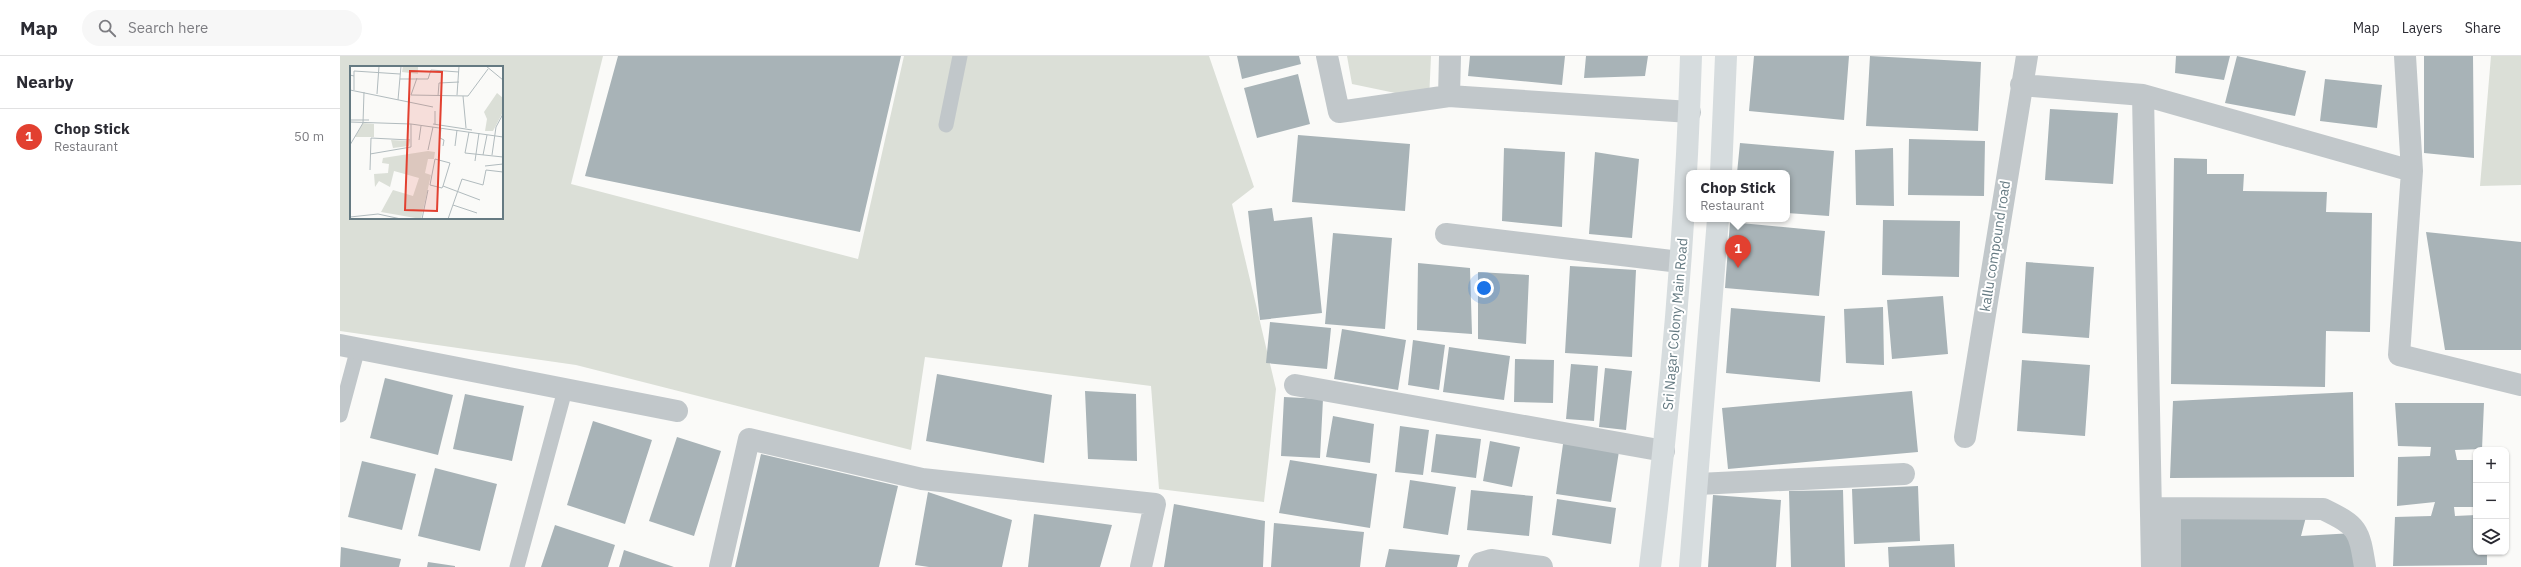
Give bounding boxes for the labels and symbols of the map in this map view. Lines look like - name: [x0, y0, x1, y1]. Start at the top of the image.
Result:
- inset map: [350, 66, 503, 219]
- street label: kallu compound road: [1976, 179, 2014, 313]
- pin: 1: [1725, 235, 1751, 268]
- street label: Sri Nagar Colony Main Road: [1659, 237, 1691, 411]
- your location: [1474, 278, 1494, 298]

